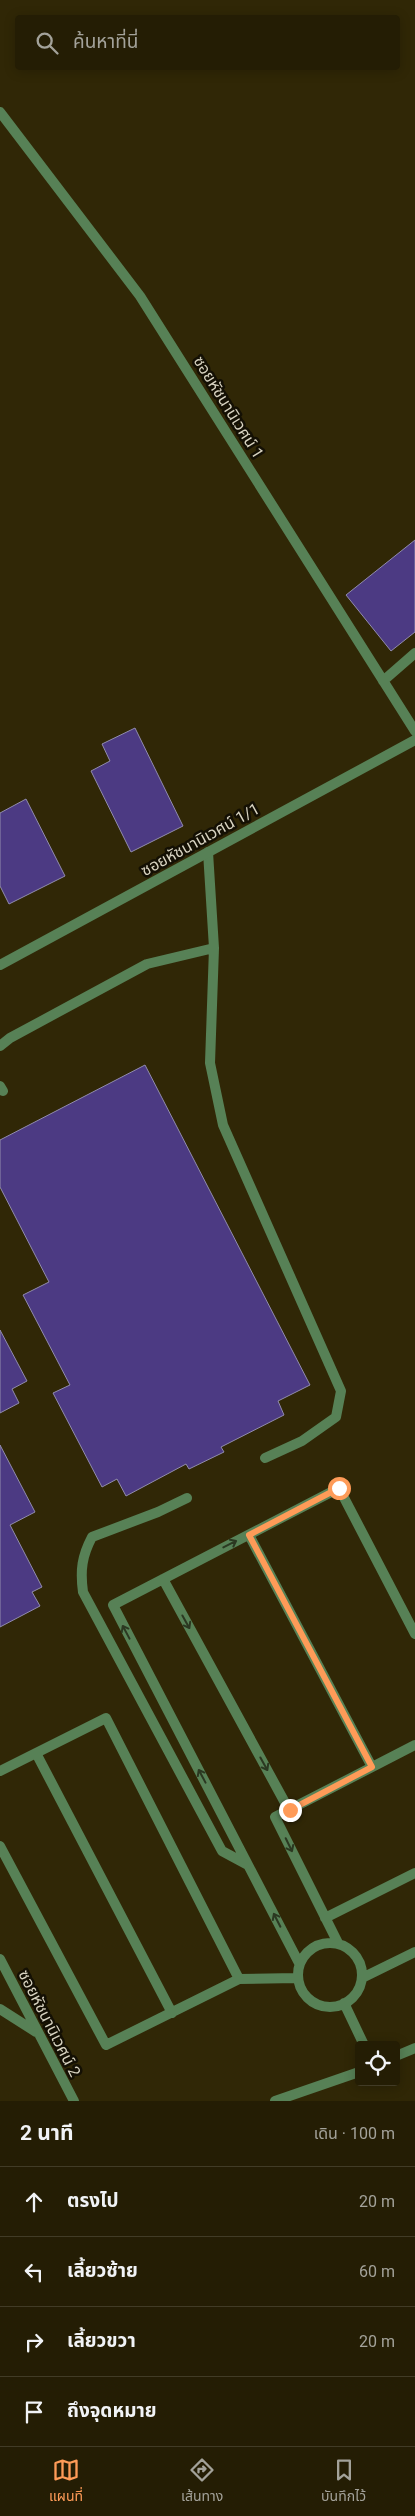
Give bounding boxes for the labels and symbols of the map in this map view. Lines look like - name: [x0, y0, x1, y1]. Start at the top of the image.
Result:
- street label: ซอยหัชนานิเวศน์ 1: [189, 353, 268, 462]
- street label: ซอยหัชนานิเวศน์ 1/1: [138, 799, 263, 880]
- route start: [328, 1477, 351, 1500]
- one-way arrow: [223, 1539, 238, 1549]
- one-way arrow: [181, 1614, 191, 1629]
- one-way arrow: [121, 1624, 131, 1639]
- one-way arrow: [260, 1756, 270, 1771]
- one-way arrow: [196, 1769, 206, 1783]
- route end: [279, 1799, 302, 1822]
- one-way arrow: [284, 1837, 294, 1852]
- one-way arrow: [272, 1913, 281, 1928]
- street label: ซอยหัชนานิเวศน์ 2: [14, 1967, 85, 2080]

